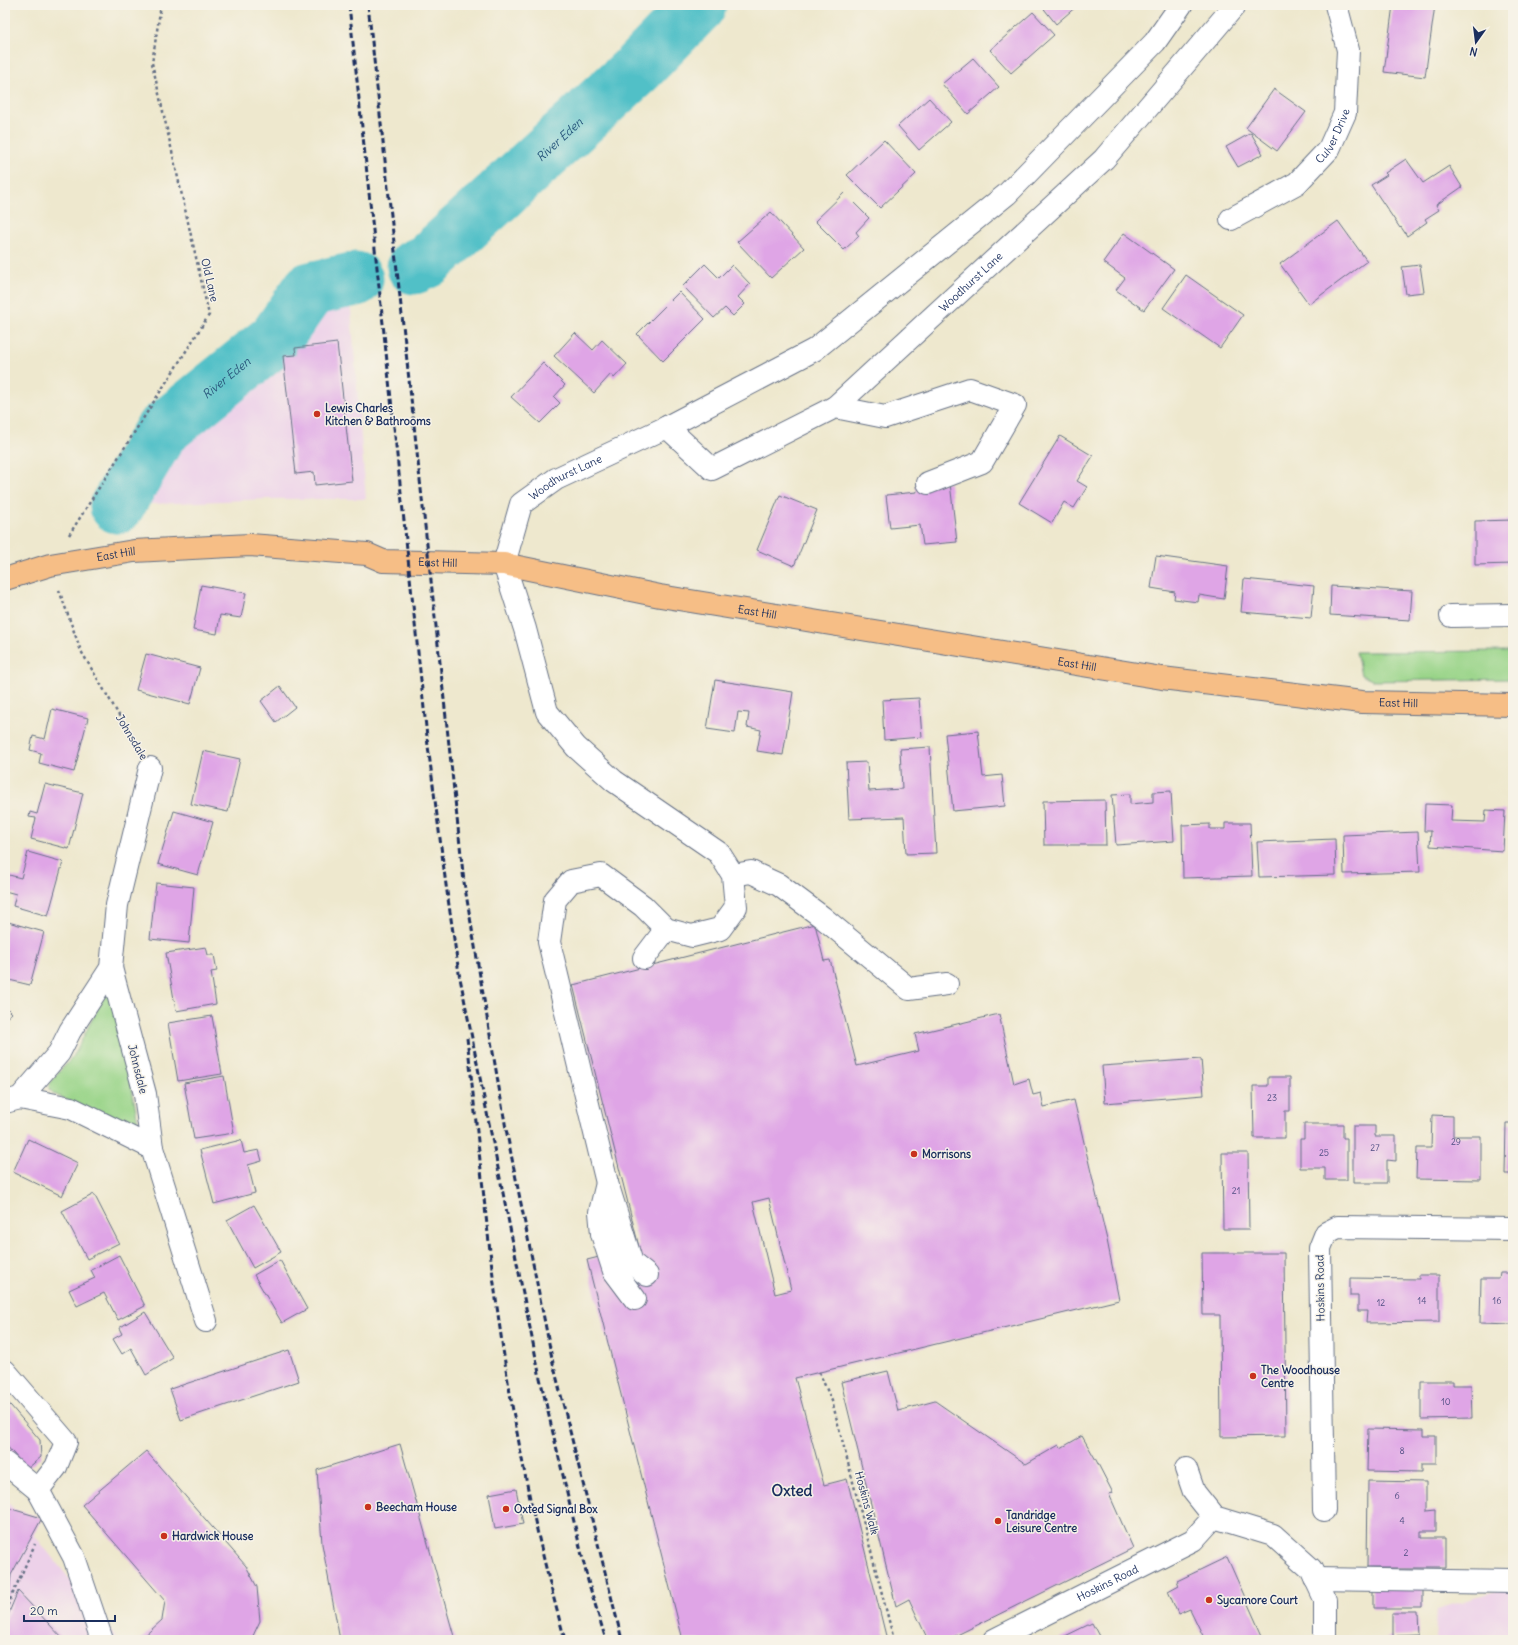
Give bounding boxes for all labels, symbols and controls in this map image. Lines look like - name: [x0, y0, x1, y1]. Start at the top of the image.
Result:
- north arrow: [1456, 22, 1496, 62]
- text: N: [1468, 44, 1479, 59]
- street label: Culver Drive: [1312, 109, 1352, 166]
- water label: River Eden: [533, 114, 586, 164]
- street label: Woodhurst Lane: [936, 249, 1006, 315]
- street label: Old Lane: [198, 257, 222, 303]
- water label: River Eden: [199, 353, 254, 402]
- place label: Lewis Charles Kitchen & Bathrooms: [325, 401, 431, 428]
- marker: Lewis Charles Kitchen & Bathrooms: [312, 409, 322, 419]
- street label: Woodhurst Lane: [526, 452, 604, 503]
- street label: East Hill: [95, 544, 136, 564]
- street label: East Hill: [418, 555, 458, 570]
- street label: East Hill: [737, 602, 778, 622]
- street label: East Hill: [1056, 654, 1097, 674]
- street label: East Hill: [1379, 695, 1418, 710]
- street label: Johnsdale: [113, 712, 151, 762]
- street label: Johnsdale: [125, 1043, 151, 1095]
- house number: 23: [1267, 1092, 1277, 1103]
- house number: 29: [1451, 1136, 1461, 1147]
- house number: 27: [1370, 1142, 1380, 1153]
- place label: Morrisons: [922, 1147, 971, 1161]
- house number: 25: [1319, 1147, 1329, 1158]
- marker: Morrisons: [909, 1149, 919, 1159]
- house number: 21: [1232, 1185, 1240, 1196]
- street label: Hoskins Road: [1312, 1254, 1328, 1322]
- house number: 14: [1418, 1295, 1426, 1306]
- house number: 16: [1493, 1295, 1501, 1306]
- house number: 12: [1377, 1297, 1385, 1308]
- place label: The Woodhouse Centre: [1261, 1363, 1340, 1390]
- marker: The Woodhouse Centre: [1248, 1371, 1258, 1381]
- house number: 10: [1441, 1396, 1451, 1407]
- house number: 8: [1399, 1445, 1405, 1456]
- street label: Hoskins Walk: [852, 1470, 882, 1537]
- district label: Oxted: [772, 1481, 813, 1500]
- house number: 6: [1394, 1490, 1400, 1501]
- place label: Beecham House: [376, 1500, 457, 1514]
- marker: Beecham House: [363, 1502, 373, 1512]
- place label: Oxted Signal Box: [514, 1502, 598, 1517]
- marker: Oxted Signal Box: [501, 1504, 511, 1514]
- place label: Tandridge Leisure Centre: [1006, 1508, 1077, 1535]
- house number: 4: [1399, 1515, 1405, 1526]
- marker: Tandridge Leisure Centre: [993, 1516, 1003, 1526]
- place label: Hardwick House: [172, 1529, 253, 1543]
- marker: Hardwick House: [159, 1531, 169, 1541]
- house number: 2: [1404, 1547, 1409, 1558]
- street label: Hoskins Road: [1074, 1561, 1141, 1604]
- place label: Sycamore Court: [1217, 1593, 1298, 1608]
- marker: Sycamore Court: [1204, 1595, 1214, 1605]
- scale bar: [24, 1597, 115, 1623]
- text: 20 m: [30, 1603, 58, 1618]

